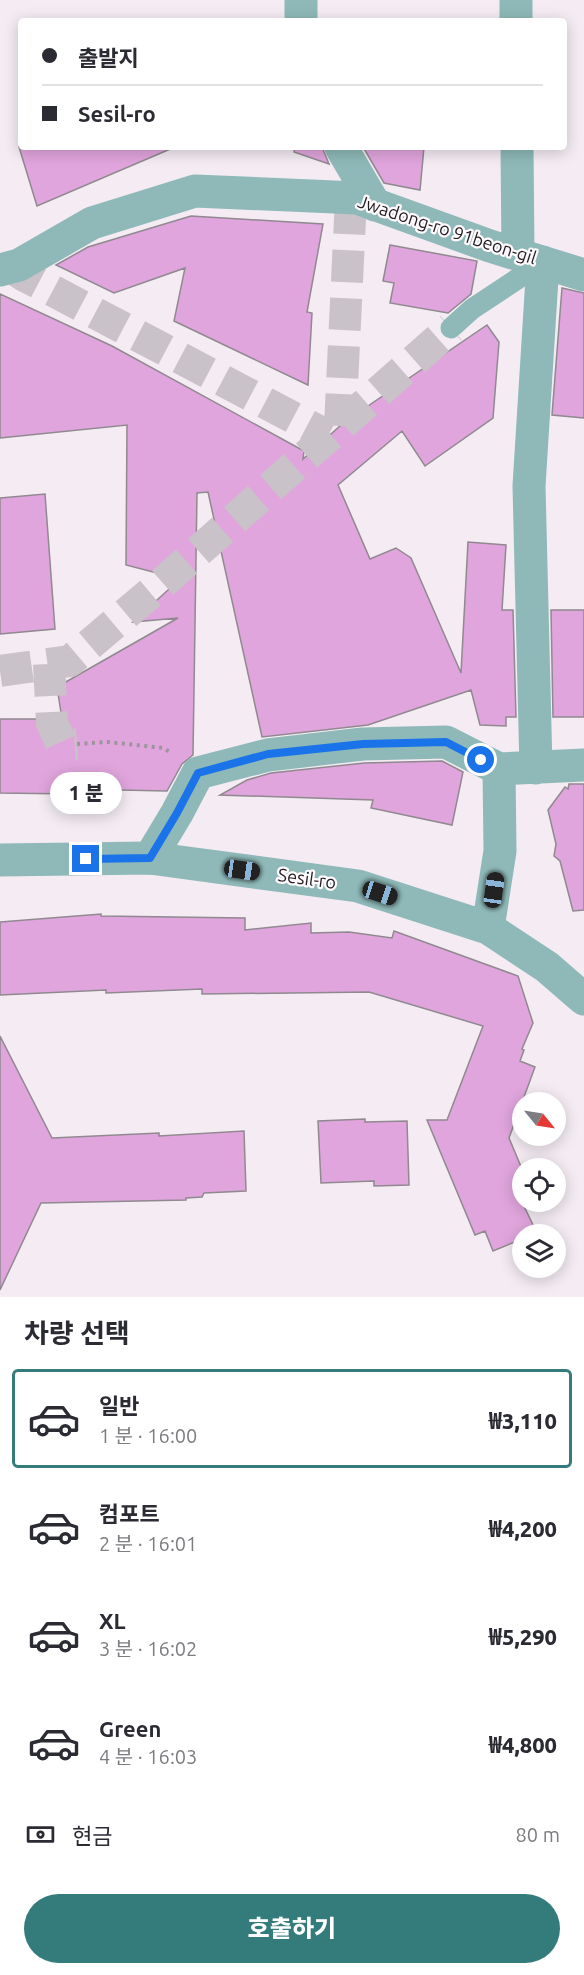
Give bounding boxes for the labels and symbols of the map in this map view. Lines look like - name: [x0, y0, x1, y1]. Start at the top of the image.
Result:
- street label: Jwadong-ro 91beon-gil: [355, 191, 539, 267]
- route start: [467, 746, 494, 773]
- callout: 1 분: [50, 772, 122, 814]
- route end: [72, 845, 99, 872]
- car: [223, 859, 261, 881]
- street label: Sesil-ro: [277, 864, 338, 892]
- car: [483, 871, 505, 909]
- car: [360, 879, 400, 907]
- north arrow: [512, 1092, 566, 1146]

